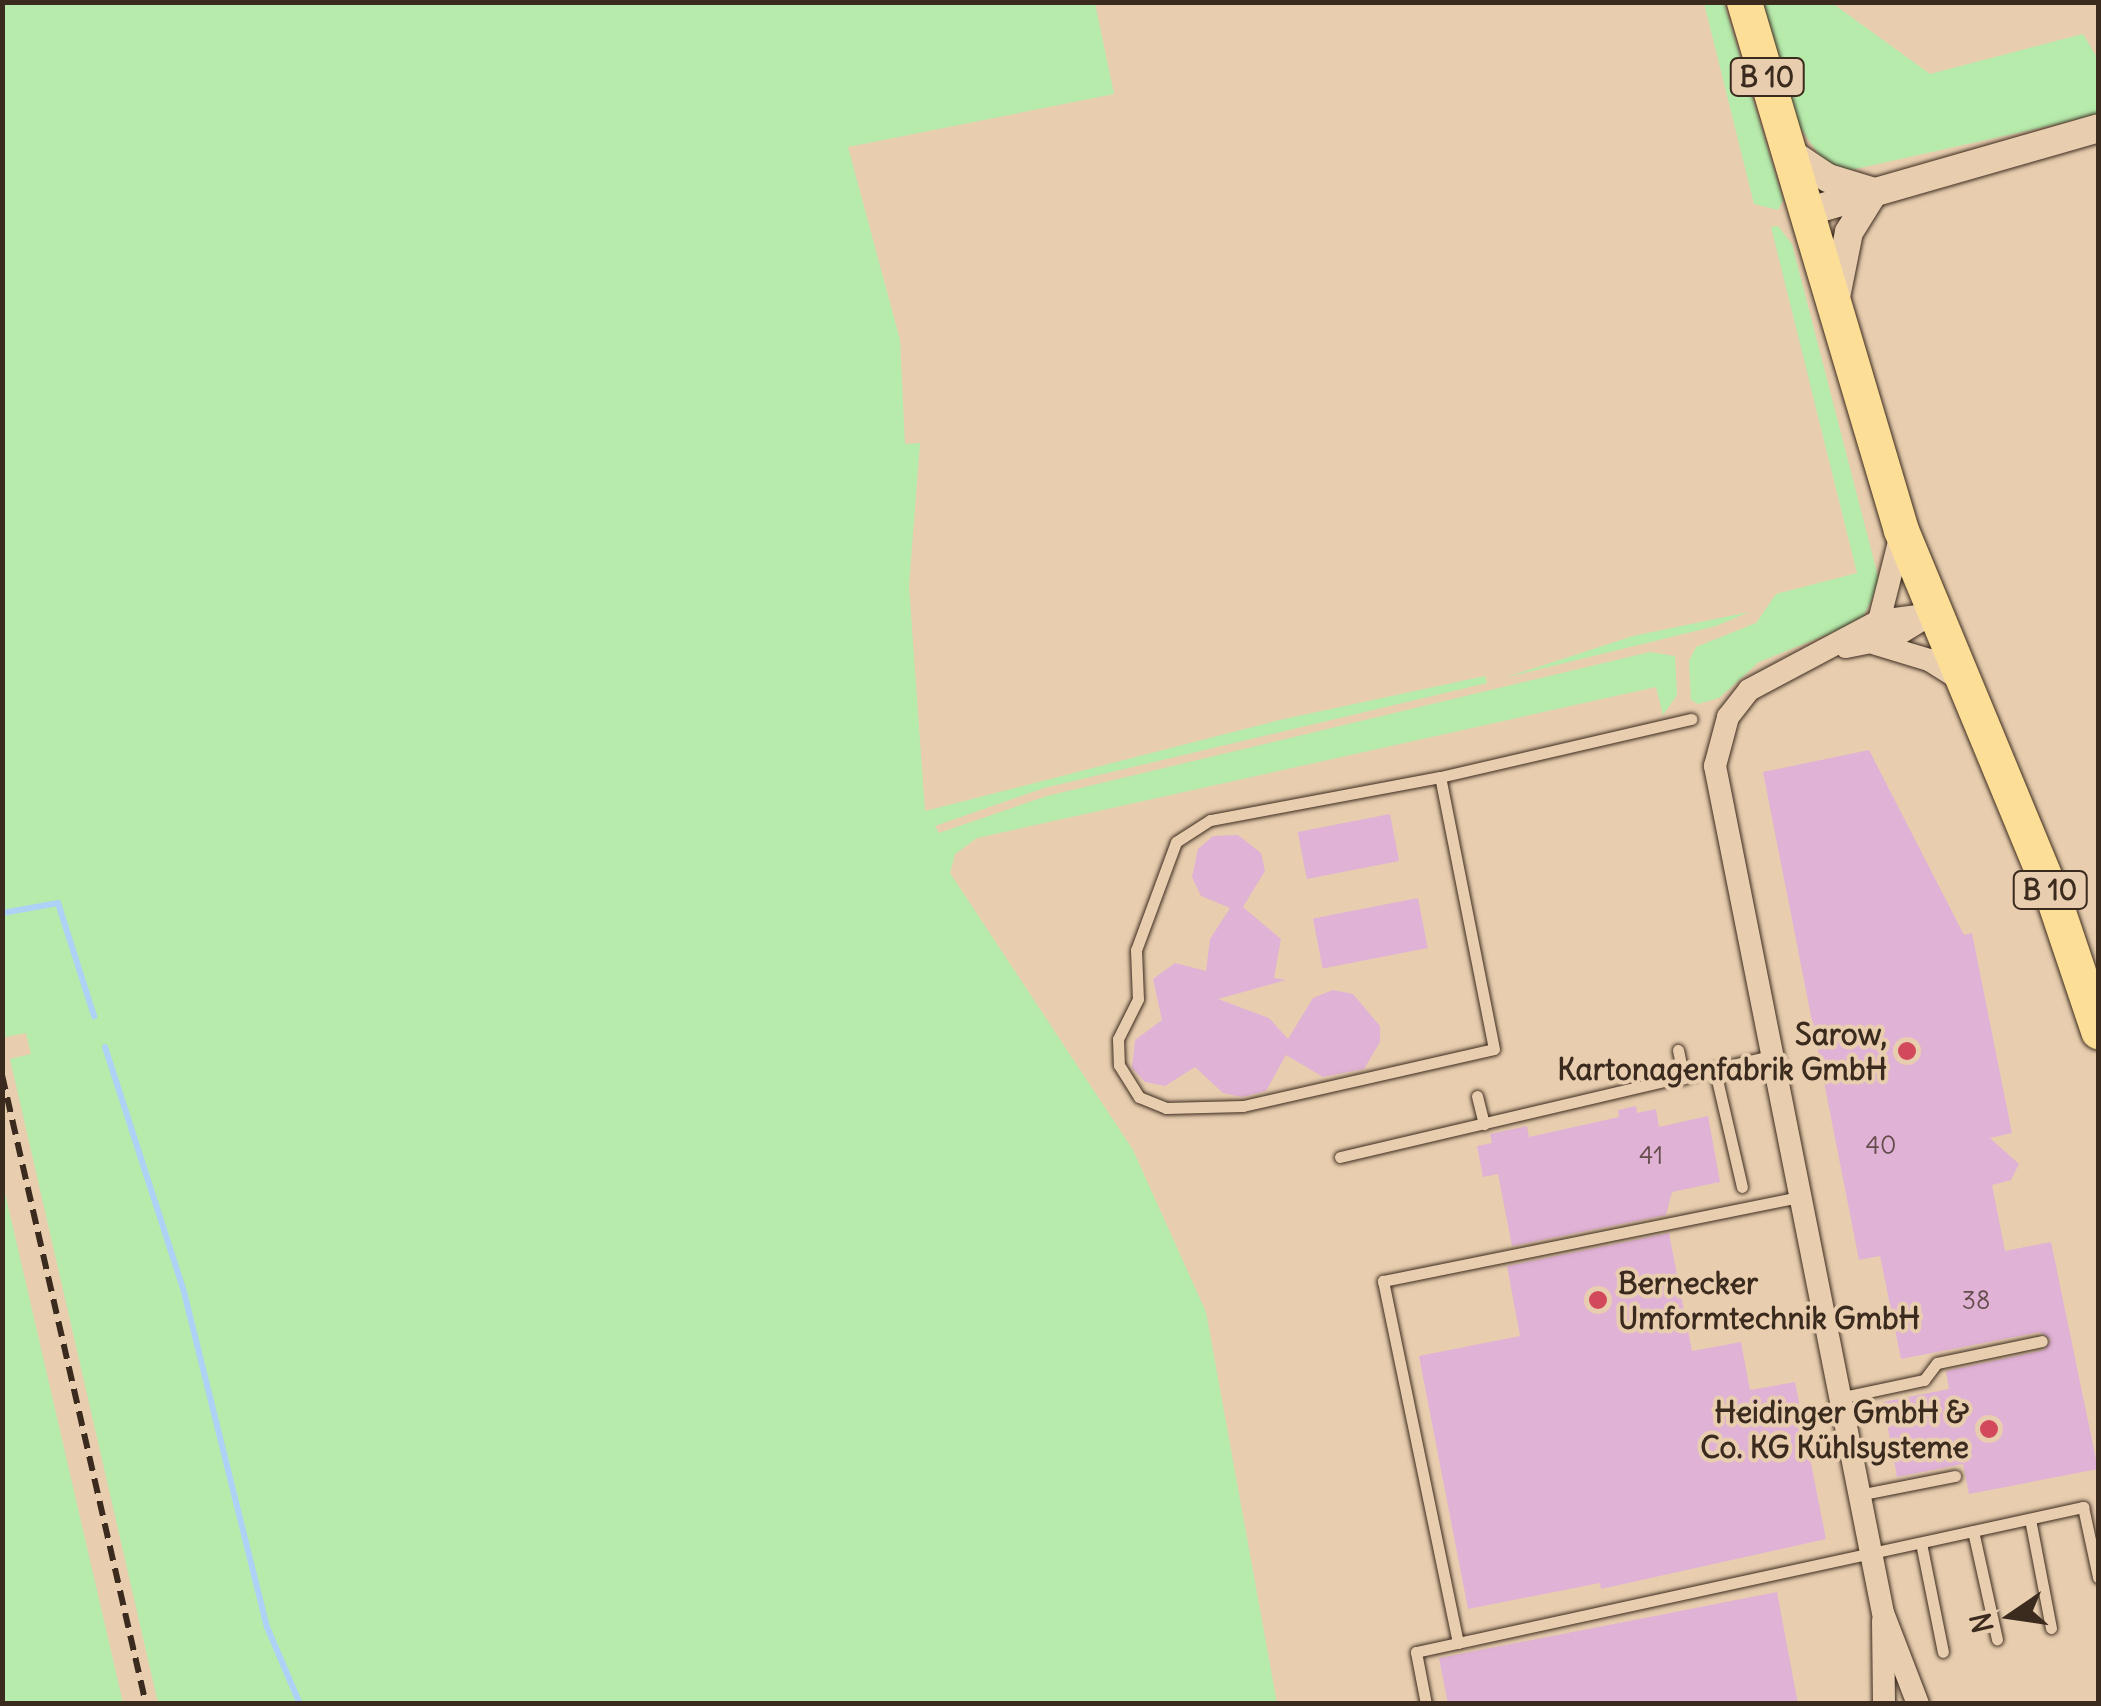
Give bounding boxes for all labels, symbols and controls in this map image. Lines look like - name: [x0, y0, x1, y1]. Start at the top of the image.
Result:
- road number: B 10: [1730, 54, 1804, 100]
- road number: B 10: [2012, 867, 2088, 913]
- place label: Sarow, Kartonagenfabrik GmbH: [1557, 1016, 1887, 1086]
- marker: Sarow, Kartonagenfabrik GmbH: [1896, 1040, 1918, 1062]
- house number: 40: [1866, 1130, 1896, 1160]
- house number: 41: [1639, 1140, 1663, 1170]
- place label: Bernecker Umformtechnik GmbH: [1618, 1265, 1920, 1336]
- house number: 38: [1962, 1285, 1990, 1315]
- marker: Bernecker Umformtechnik GmbH: [1587, 1289, 1609, 1311]
- place label: Heidinger GmbH & Co. KG Kühlsysteme: [1700, 1394, 1969, 1464]
- marker: Heidinger GmbH & Co. KG Kühlsysteme: [1978, 1418, 2000, 1440]
- north arrow: [1961, 1566, 2061, 1666]
- text: N: [1962, 1609, 2001, 1636]

